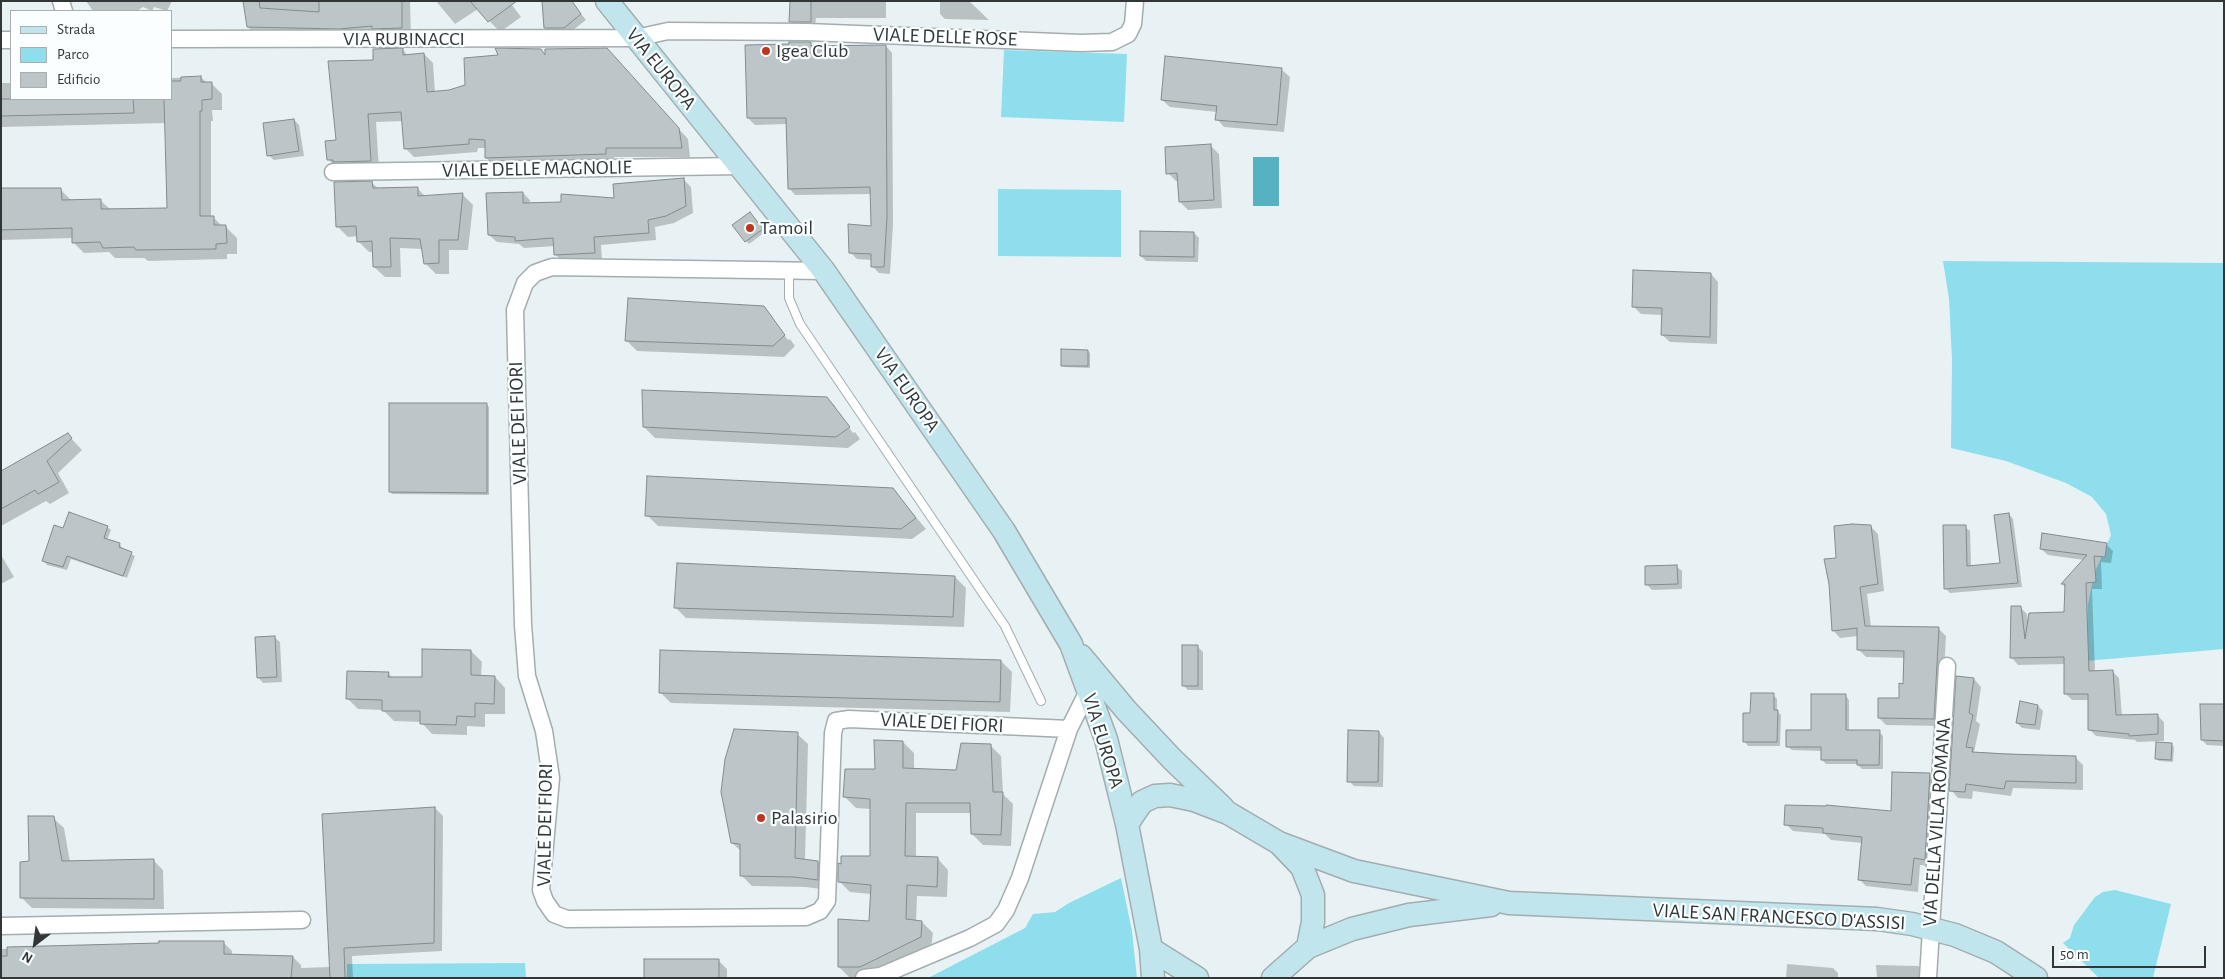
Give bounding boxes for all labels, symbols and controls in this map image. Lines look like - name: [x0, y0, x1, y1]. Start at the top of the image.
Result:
- legend: [10, 10, 172, 100]
- text: Strada: [57, 22, 95, 37]
- street label: VIALE DELLE ROSE: [872, 22, 1018, 52]
- street label: VIA EUROPA: [621, 23, 701, 115]
- street label: VIA RUBINACCI: [343, 27, 465, 51]
- place label: Igea Club: [776, 39, 848, 63]
- marker: Igea Club: [760, 45, 772, 57]
- text: Parco: [57, 47, 89, 62]
- text: Edificio: [57, 72, 100, 87]
- street label: VIALE DELLE MAGNOLIE: [442, 155, 632, 183]
- place label: Tamoil: [760, 216, 813, 240]
- marker: Tamoil: [744, 222, 756, 234]
- street label: VIA EUROPA: [869, 343, 945, 437]
- street label: VIALE DEI FIORI: [504, 361, 532, 485]
- street label: VIA EUROPA: [1077, 691, 1129, 791]
- street label: VIALE DEI FIORI: [880, 708, 1004, 738]
- street label: VIA DELLA VILLA ROMANA: [1918, 716, 1956, 928]
- street label: VIALE DEI FIORI: [532, 763, 558, 887]
- place label: Palasirio: [771, 806, 838, 830]
- marker: Palasirio: [755, 812, 767, 824]
- street label: VIALE SAN FRANCESCO D'ASSISI: [1652, 898, 1906, 936]
- north arrow: [10, 919, 60, 969]
- scale bar: [2055, 936, 2209, 968]
- text: 50 m: [2060, 947, 2089, 962]
- text: N: [20, 948, 35, 965]

